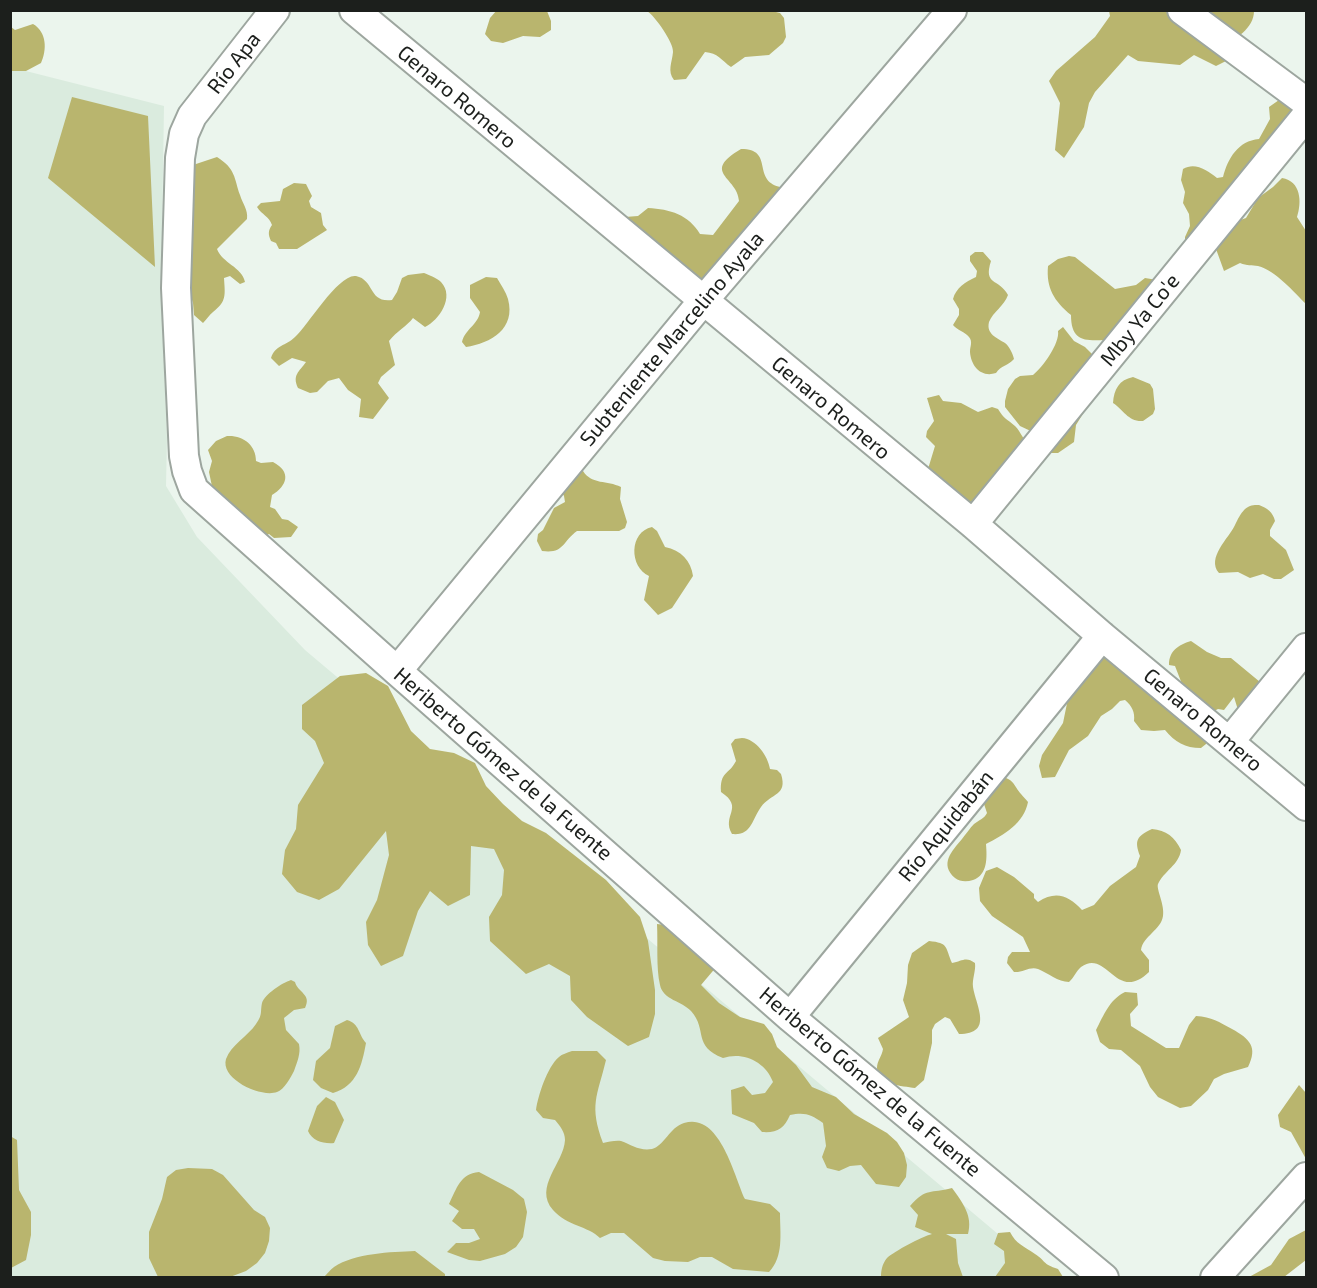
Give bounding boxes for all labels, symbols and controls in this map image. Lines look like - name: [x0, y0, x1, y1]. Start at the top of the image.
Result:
- street label: Río Apa: [202, 27, 266, 99]
- street label: Genaro Romero: [392, 40, 522, 154]
- street label: Subteniente Marcelino Ayala: [575, 227, 769, 451]
- street label: Mby Ya Co'e: [1095, 269, 1185, 371]
- street label: Genaro Romero: [766, 351, 896, 465]
- street label: Heriberto Gómez de la Fuente: [388, 662, 618, 866]
- street label: Genaro Romero: [1138, 663, 1268, 777]
- street label: Río Aquidabán: [893, 765, 999, 887]
- street label: Heriberto Gómez de la Fuente: [754, 982, 986, 1182]

